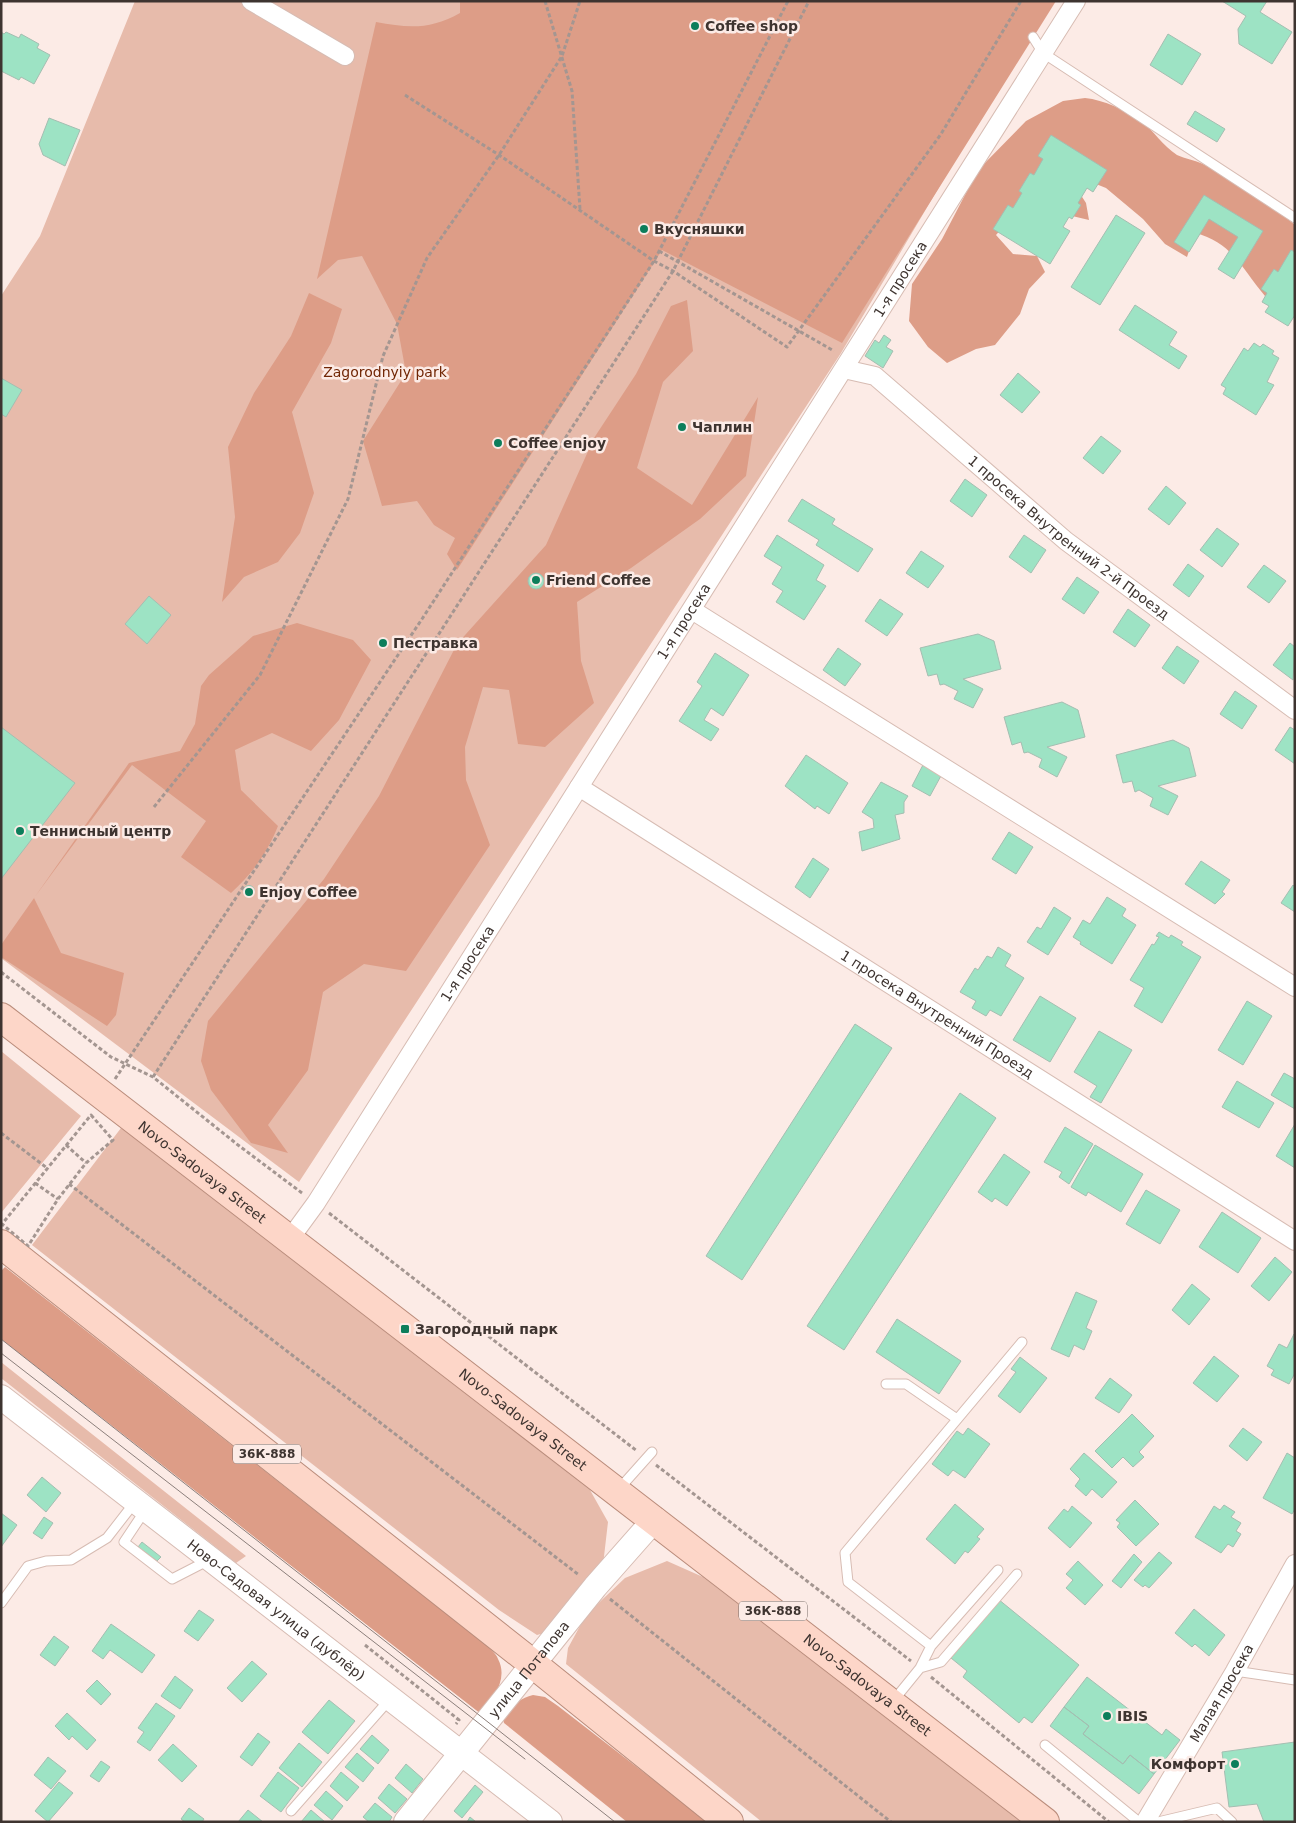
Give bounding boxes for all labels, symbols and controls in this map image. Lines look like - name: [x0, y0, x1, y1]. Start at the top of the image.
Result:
- place label: Coffee shop: [705, 18, 798, 34]
- marker: Coffee shop: [689, 20, 701, 32]
- place label: Вкусняшки: [654, 221, 744, 237]
- marker: Вкусняшки: [638, 223, 650, 235]
- street label: 1-я просека: [870, 238, 930, 320]
- park label: Zagorodnyiy park: [323, 364, 448, 380]
- place label: Чаплин: [692, 419, 752, 435]
- marker: Чаплин: [676, 421, 688, 433]
- place label: Coffee enjoy: [508, 435, 606, 451]
- marker: Coffee enjoy: [492, 437, 504, 449]
- street label: 1 просека Внутренний 2-й Проезд: [965, 452, 1172, 622]
- place label: Friend Coffee: [546, 572, 651, 588]
- marker: Friend Coffee: [530, 574, 542, 586]
- street label: 1-я просека: [654, 580, 714, 662]
- place label: Пестравка: [393, 635, 478, 651]
- marker: Пестравка: [377, 637, 389, 649]
- place label: Теннисный центр: [30, 823, 171, 839]
- marker: Теннисный центр: [14, 825, 26, 837]
- place label: Enjoy Coffee: [259, 884, 357, 900]
- marker: Enjoy Coffee: [243, 886, 255, 898]
- street label: 1-я просека: [437, 923, 497, 1005]
- street label: 1 просека Внутренний Проезд: [838, 947, 1037, 1081]
- street label: Novo-Sadovaya Street: [135, 1118, 270, 1227]
- place label: Загородный парк: [415, 1321, 558, 1337]
- marker: Загородный парк: [399, 1323, 411, 1335]
- street label: Novo-Sadovaya Street: [456, 1365, 590, 1474]
- road number: 36К-888: [233, 1445, 301, 1464]
- street label: Ново-Садовая улица (дублёр): [184, 1536, 368, 1684]
- road number: 36К-888: [739, 1602, 807, 1620]
- street label: улица Потапова: [485, 1618, 572, 1721]
- street label: Novo-Sadovaya Street: [800, 1631, 935, 1740]
- street label: Малая просека: [1186, 1641, 1257, 1745]
- place label: IBIS: [1117, 1708, 1148, 1724]
- marker: IBIS: [1101, 1710, 1113, 1722]
- place label: Комфорт: [1151, 1756, 1226, 1772]
- marker: Комфорт: [1229, 1758, 1241, 1770]

